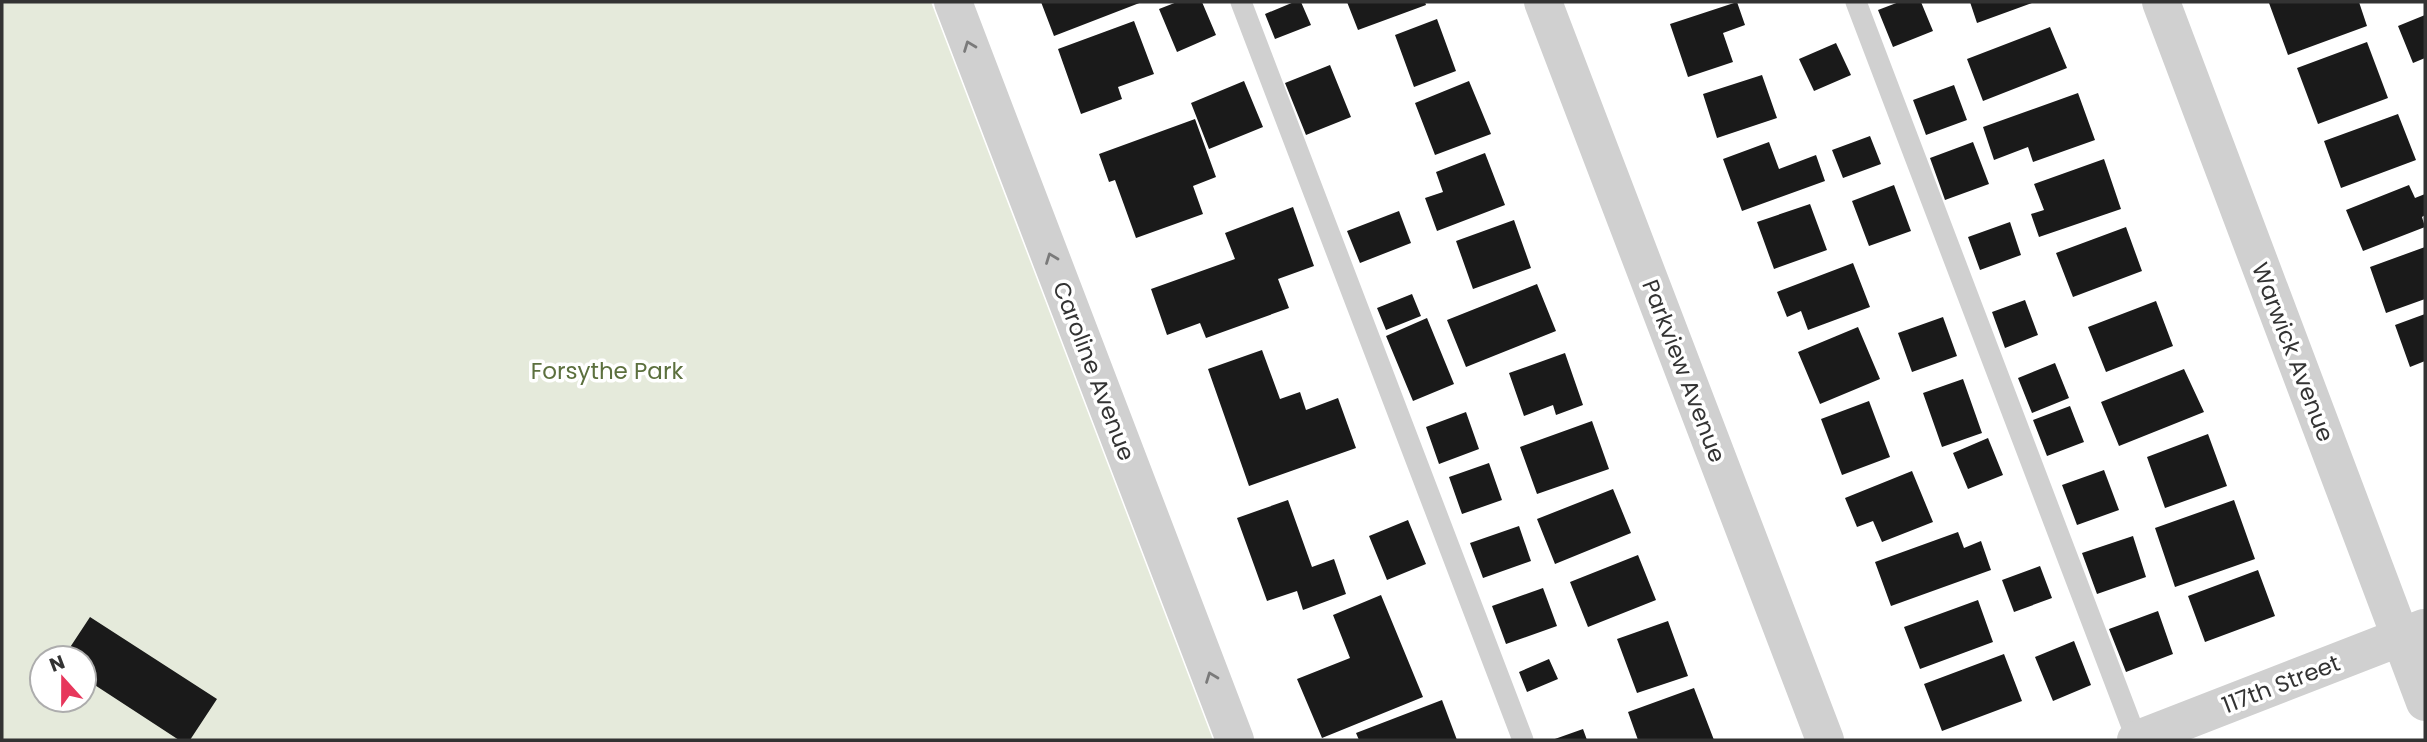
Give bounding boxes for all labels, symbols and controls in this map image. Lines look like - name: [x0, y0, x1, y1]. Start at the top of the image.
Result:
- one-way arrow: [964, 40, 978, 52]
- one-way arrow: [1045, 253, 1059, 265]
- street label: Warwick Avenue: [2244, 258, 2342, 446]
- street label: Parkview Avenue: [1634, 275, 1734, 467]
- street label: Caroline Avenue: [1045, 277, 1143, 465]
- park label: Forsythe Park: [531, 355, 683, 387]
- north arrow: [28, 644, 98, 714]
- street label: 117th Street: [2217, 647, 2345, 721]
- text: N: [46, 648, 69, 679]
- one-way arrow: [1205, 671, 1219, 683]

